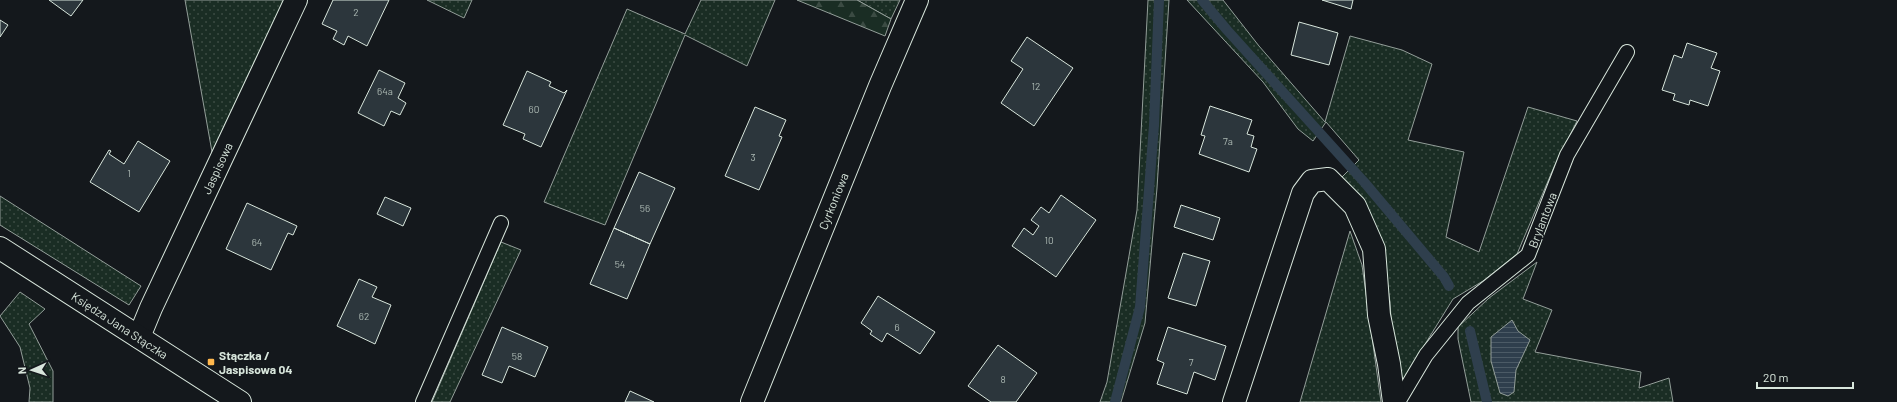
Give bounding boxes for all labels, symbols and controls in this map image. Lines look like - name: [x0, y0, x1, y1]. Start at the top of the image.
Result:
- house number: 2: [353, 6, 359, 18]
- house number: 12: [1032, 80, 1040, 92]
- house number: 64a: [377, 85, 393, 97]
- house number: 60: [529, 103, 539, 115]
- house number: 7a: [1223, 135, 1233, 147]
- street label: Jaspisowa: [199, 140, 235, 196]
- house number: 3: [750, 151, 756, 163]
- house number: 1: [127, 167, 131, 179]
- street label: Cyrkoniowa: [815, 171, 851, 231]
- street label: Brylantowa: [1525, 190, 1559, 250]
- house number: 56: [640, 202, 650, 214]
- house number: 10: [1044, 234, 1054, 246]
- house number: 64: [252, 236, 262, 248]
- house number: 54: [615, 258, 625, 270]
- street label: Księdza Jana Stączka: [69, 289, 171, 361]
- house number: 62: [359, 310, 369, 322]
- house number: 6: [894, 321, 900, 333]
- place label: Stączka / Jaspisowa 04: [219, 348, 293, 376]
- north arrow: [12, 350, 52, 390]
- house number: 58: [512, 350, 522, 362]
- house number: 7: [1189, 356, 1194, 368]
- marker: Stączka / Jaspisowa 04: [206, 357, 216, 367]
- scale bar: [1757, 364, 1853, 390]
- text: N: [15, 367, 28, 375]
- text: 20 m: [1763, 370, 1789, 384]
- house number: 8: [1000, 373, 1006, 385]

